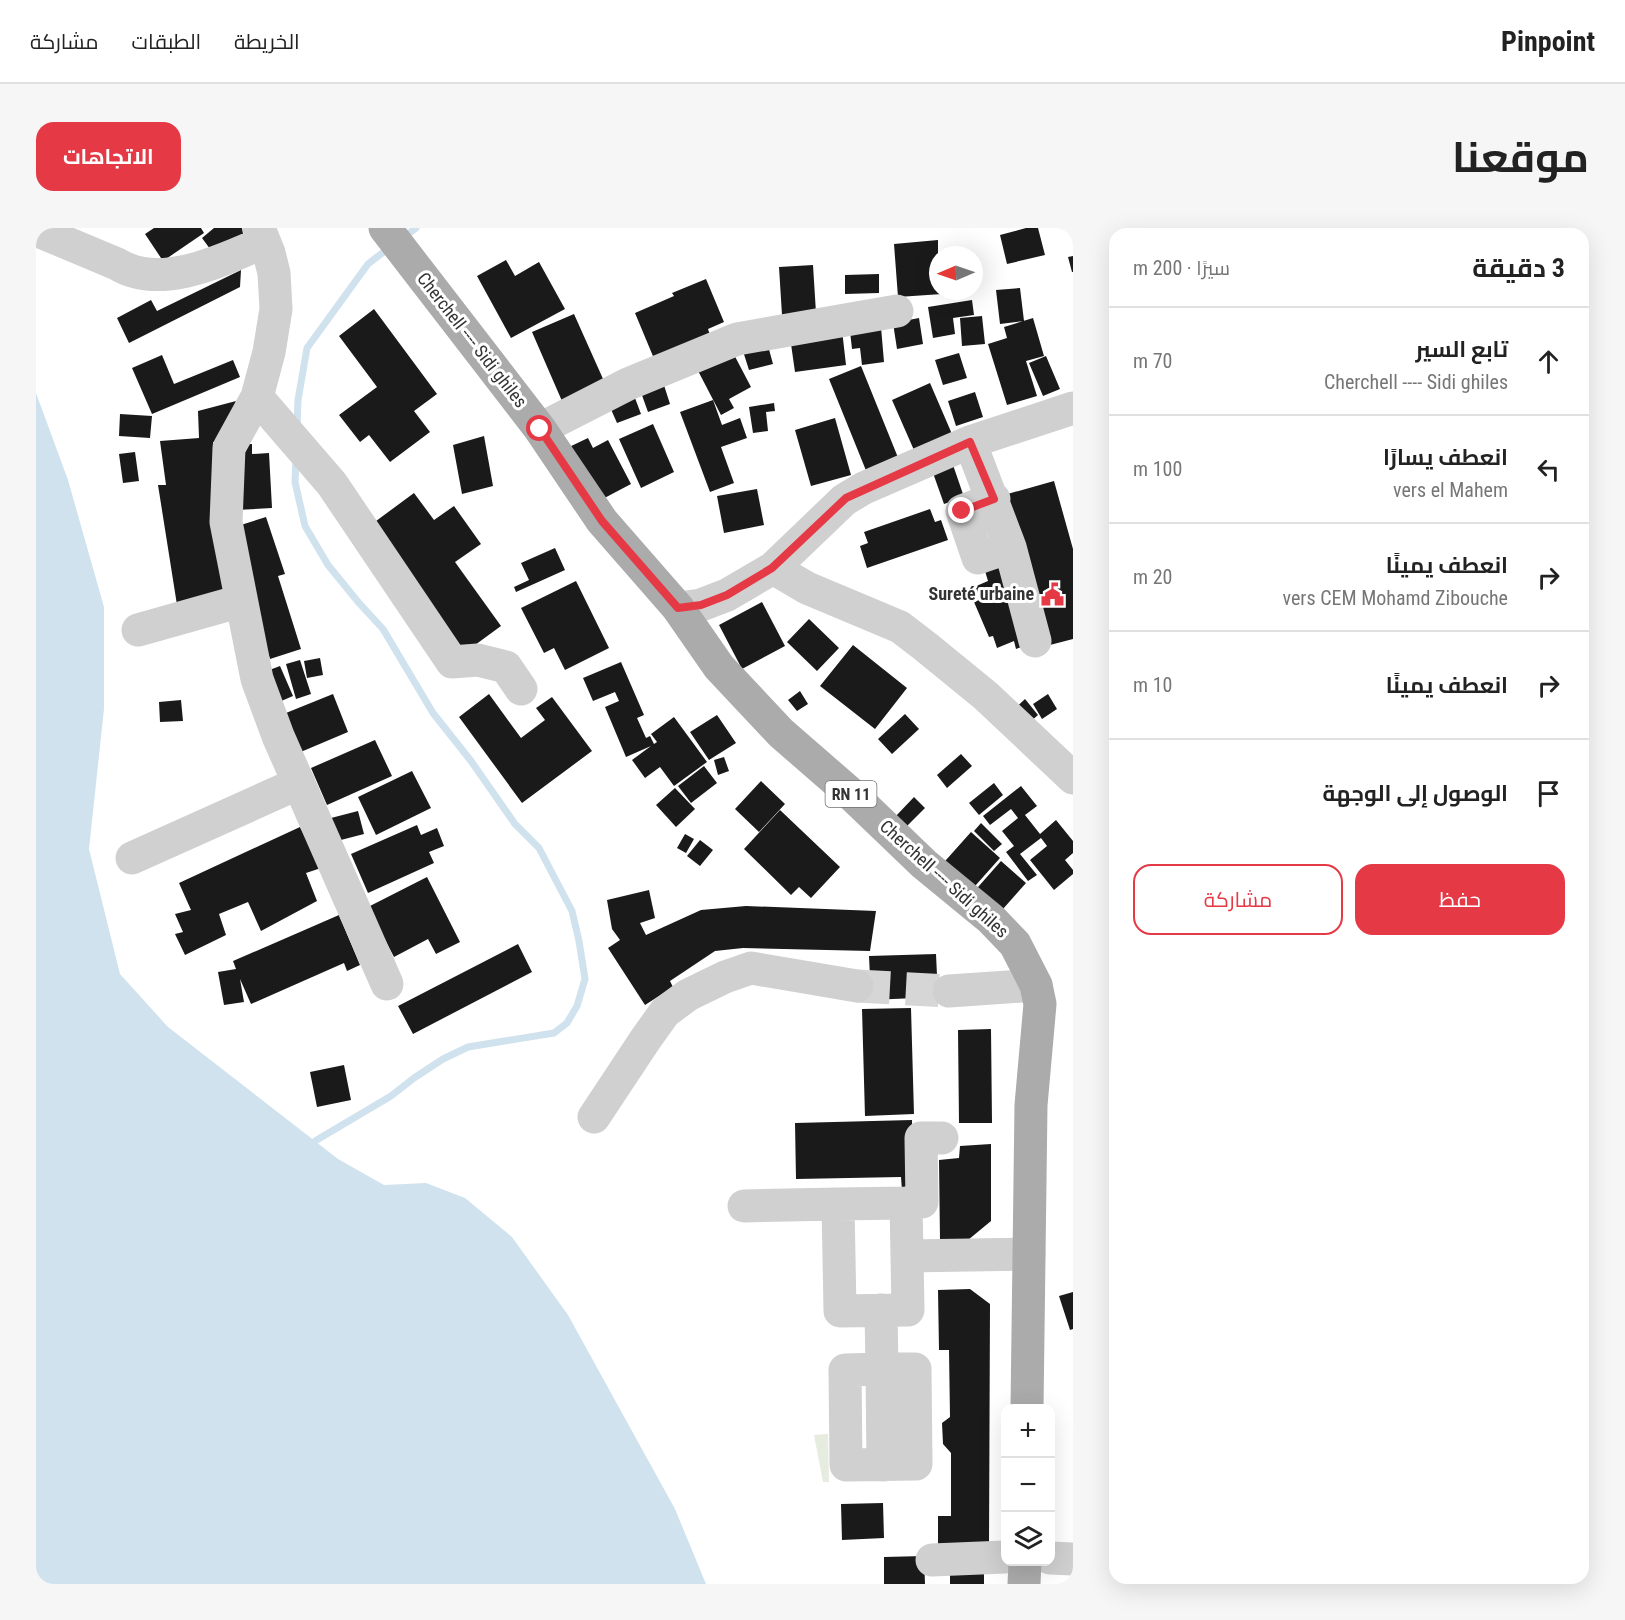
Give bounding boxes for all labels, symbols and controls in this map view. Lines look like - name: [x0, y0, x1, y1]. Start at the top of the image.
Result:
- text: Pinpoint: [1501, 25, 1595, 58]
- text: مشاركة: [30, 30, 99, 54]
- text: الطبقات: [132, 30, 201, 54]
- text: الخريطة: [234, 30, 300, 54]
- button: الاتجاهات: [36, 122, 181, 191]
- text: موقعنا: [1452, 133, 1589, 182]
- north arrow: [929, 246, 983, 300]
- text: 3 دقيقة: [1472, 253, 1565, 283]
- text: سيرًا · 200 m: [1133, 256, 1230, 280]
- street label: Cherchell ---- Sidi ghiles: [413, 268, 532, 411]
- text: تابع السير: [1415, 337, 1508, 362]
- icon: ahead: [1532, 345, 1565, 378]
- text: 70 m: [1133, 349, 1172, 373]
- text: Cherchell ---- Sidi ghiles: [1324, 370, 1508, 394]
- route start: [526, 415, 552, 441]
- text: انعطف يسارًا: [1383, 445, 1508, 470]
- icon: left: [1532, 453, 1565, 486]
- text: 100 m: [1133, 457, 1182, 481]
- text: vers el Mahem: [1393, 478, 1508, 502]
- route end: [948, 497, 974, 523]
- text: انعطف يمينًا: [1386, 553, 1508, 578]
- icon: right: [1532, 561, 1565, 594]
- text: 20 m: [1133, 565, 1172, 589]
- public building icon: Sureté urbaine: [1039, 581, 1065, 607]
- place label: Sureté urbaine: [929, 583, 1034, 604]
- text: vers CEM Mohamd Zibouche: [1283, 586, 1508, 610]
- icon: right: [1532, 669, 1565, 702]
- text: 10 m: [1133, 673, 1172, 697]
- text: انعطف يمينًا: [1386, 673, 1508, 698]
- icon: arrive: [1532, 777, 1565, 810]
- road number: RN 11: [826, 781, 876, 807]
- text: الوصول إلى الوجهة: [1323, 781, 1508, 806]
- street label: Cherchell ---- Sidi ghiles: [876, 815, 1013, 942]
- button: مشاركة: [1133, 864, 1343, 935]
- button: حفظ: [1355, 864, 1565, 935]
- map controls: [1001, 1404, 1055, 1566]
- button: +: [1001, 1404, 1055, 1458]
- button: −: [1001, 1458, 1055, 1512]
- button: layers: [1001, 1512, 1055, 1566]

